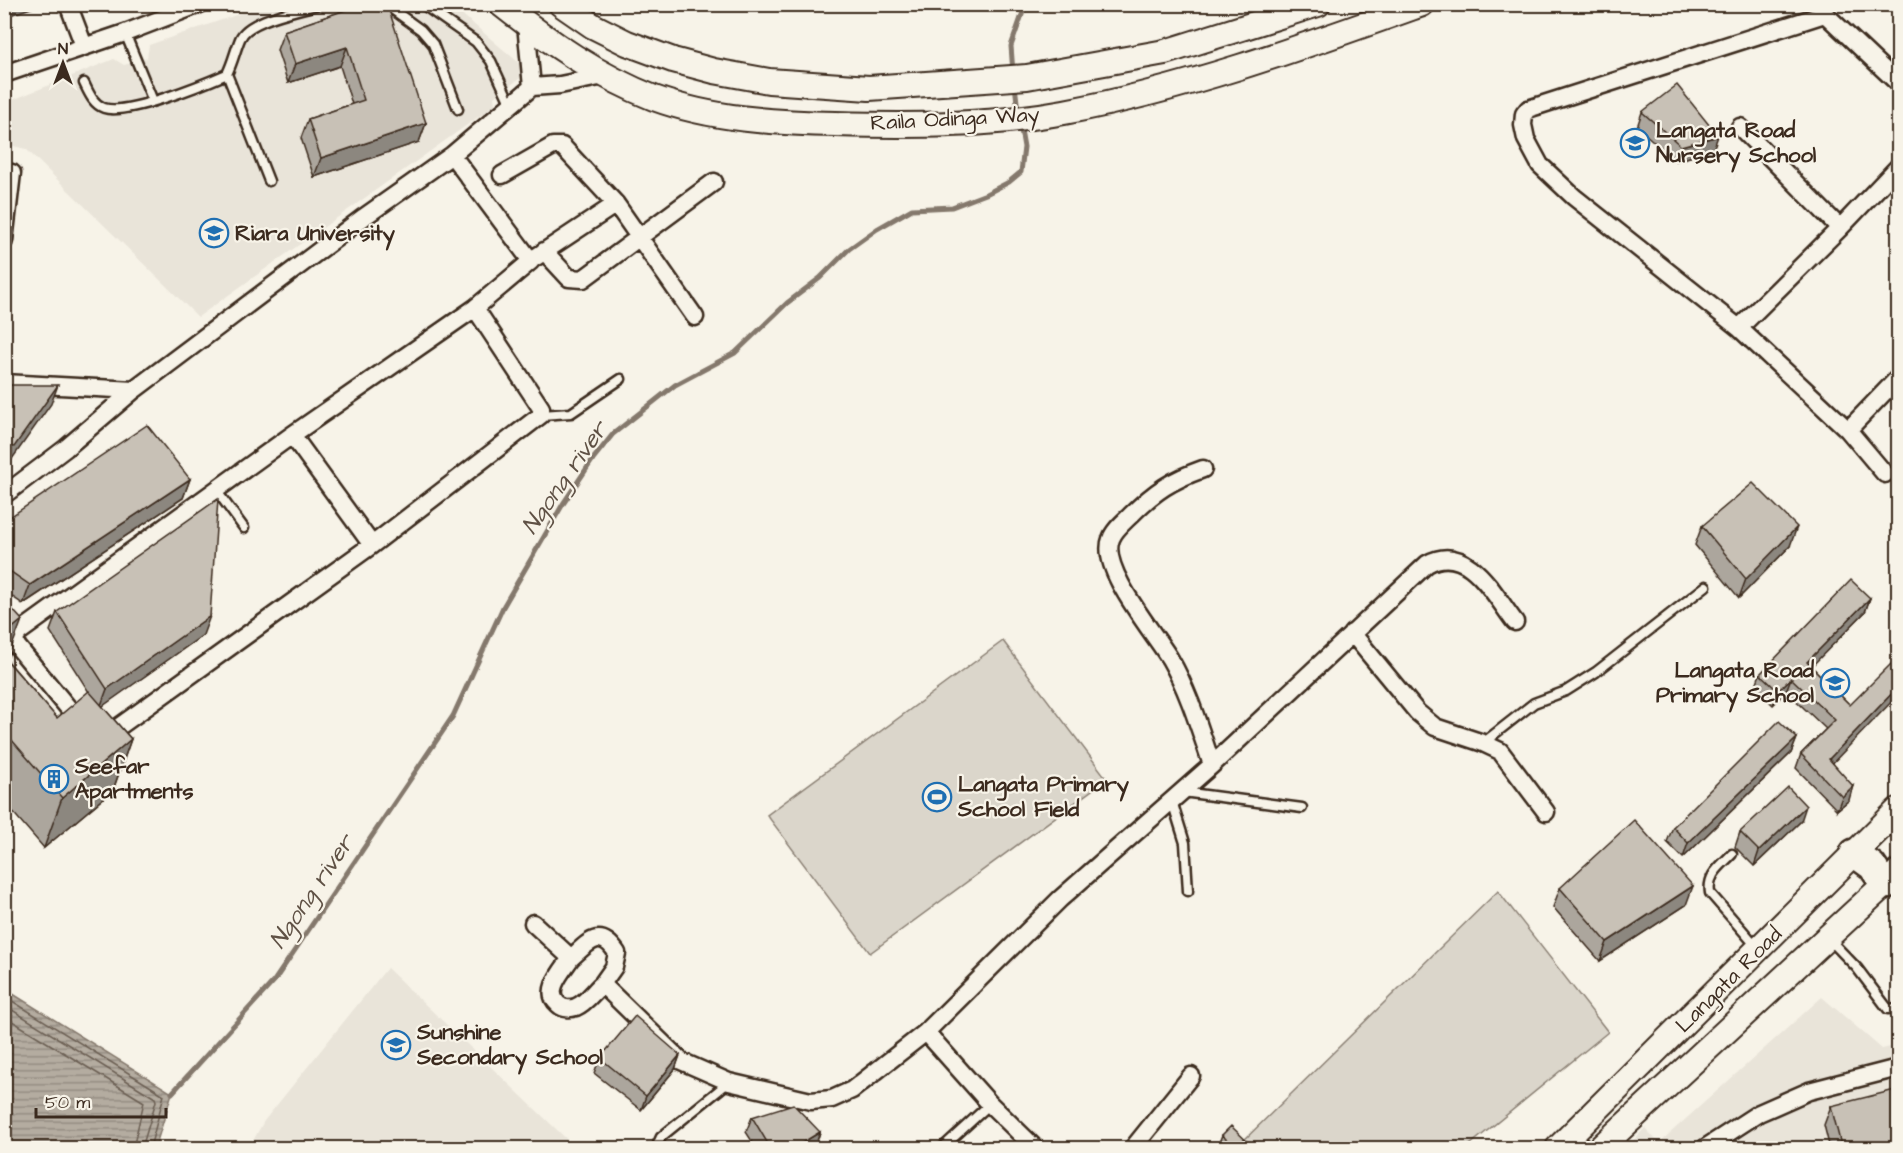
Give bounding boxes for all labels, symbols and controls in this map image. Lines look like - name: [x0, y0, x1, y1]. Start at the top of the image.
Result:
- north arrow: [33, 33, 93, 93]
- text: N: [58, 38, 68, 60]
- street label: Raila Odinga Way: [870, 99, 1040, 140]
- place label: Langata Road Nursery School: [1656, 115, 1817, 173]
- school or university icon: Langata Road Nursery School: [1619, 127, 1651, 159]
- school or university icon: Riara University: [198, 217, 230, 249]
- place label: Riara University: [235, 218, 396, 251]
- water label: Ngong river: [514, 413, 619, 542]
- place label: Langata Road Primary School: [1656, 655, 1815, 713]
- school or university icon: Langata Road Primary School: [1819, 667, 1851, 699]
- place label: Seefar Apartments: [74, 751, 194, 807]
- building icon: Seefar Apartments: [38, 763, 70, 795]
- place label: Langata Primary School Field: [957, 769, 1130, 825]
- sports icon: Langata Primary School Field: [921, 781, 953, 813]
- water label: Ngong river: [261, 826, 365, 956]
- street label: Langata Road: [1669, 920, 1790, 1041]
- place label: Sunshine Secondary School: [416, 1017, 604, 1075]
- school or university icon: Sunshine Secondary School: [380, 1029, 412, 1061]
- scale bar: [36, 1081, 166, 1119]
- text: 50 m: [45, 1090, 90, 1115]

